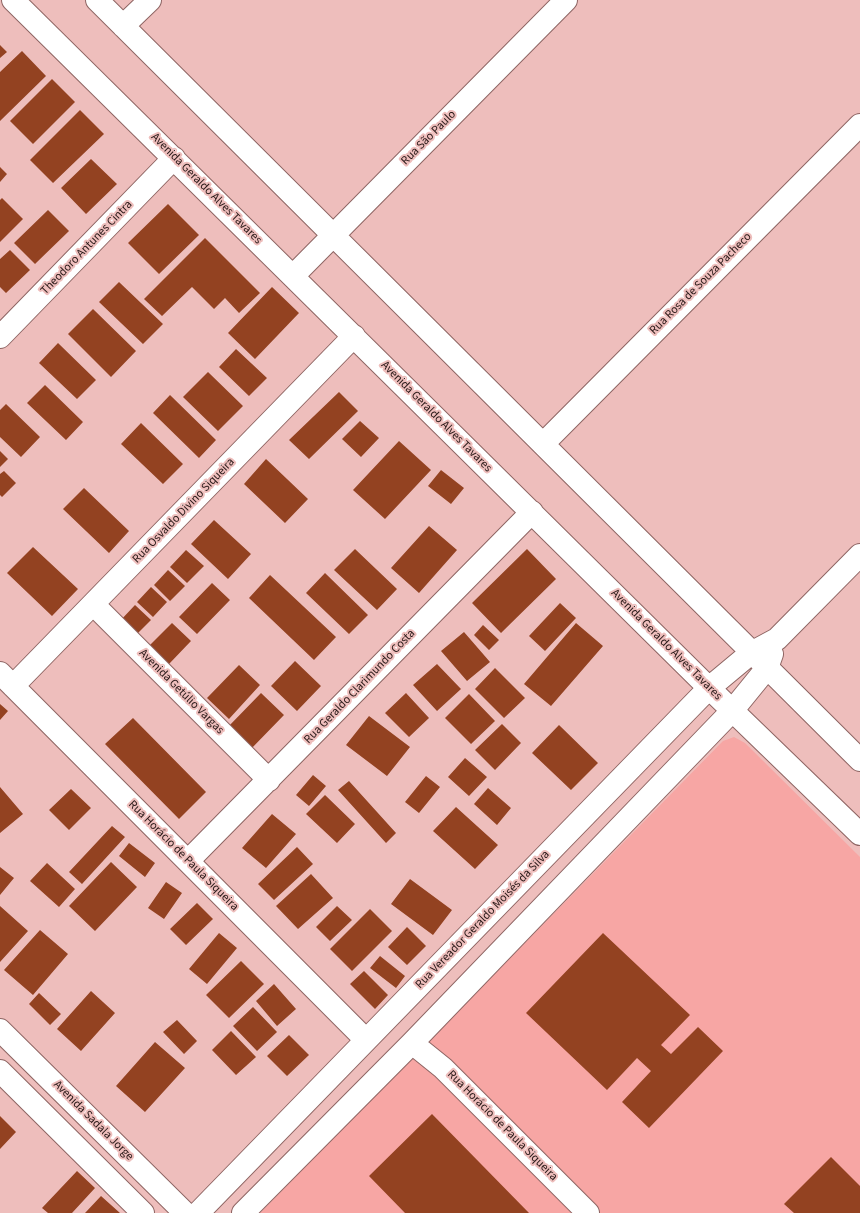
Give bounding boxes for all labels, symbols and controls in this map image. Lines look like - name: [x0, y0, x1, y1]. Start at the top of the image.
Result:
- street label: Rua São Paulo: [399, 108, 459, 168]
- street label: Avenida Geraldo Alves Tavares: [148, 131, 264, 247]
- street label: Theodoro Antunes Cintra: [38, 198, 136, 298]
- street label: Rua Rosa de Souza Pacheco: [647, 230, 755, 338]
- street label: Avenida Geraldo Alves Tavares: [378, 359, 494, 475]
- street label: Rua Osvaldo Divino Siqueira: [130, 455, 238, 567]
- street label: Avenida Geraldo Alves Tavares: [608, 587, 724, 703]
- street label: Rua Geraldo Clarimundo Costa: [302, 627, 418, 747]
- street label: Avenida Getúlio Vargas: [136, 647, 226, 737]
- street label: Rua Horácio de Paula Siqueira: [125, 798, 241, 914]
- street label: Rua Vereador Geraldo Moisés da Silva: [413, 848, 553, 992]
- street label: Rua Horácio de Paula Siqueira: [444, 1068, 560, 1184]
- street label: Avenida Sadala Jorge: [50, 1078, 136, 1164]

